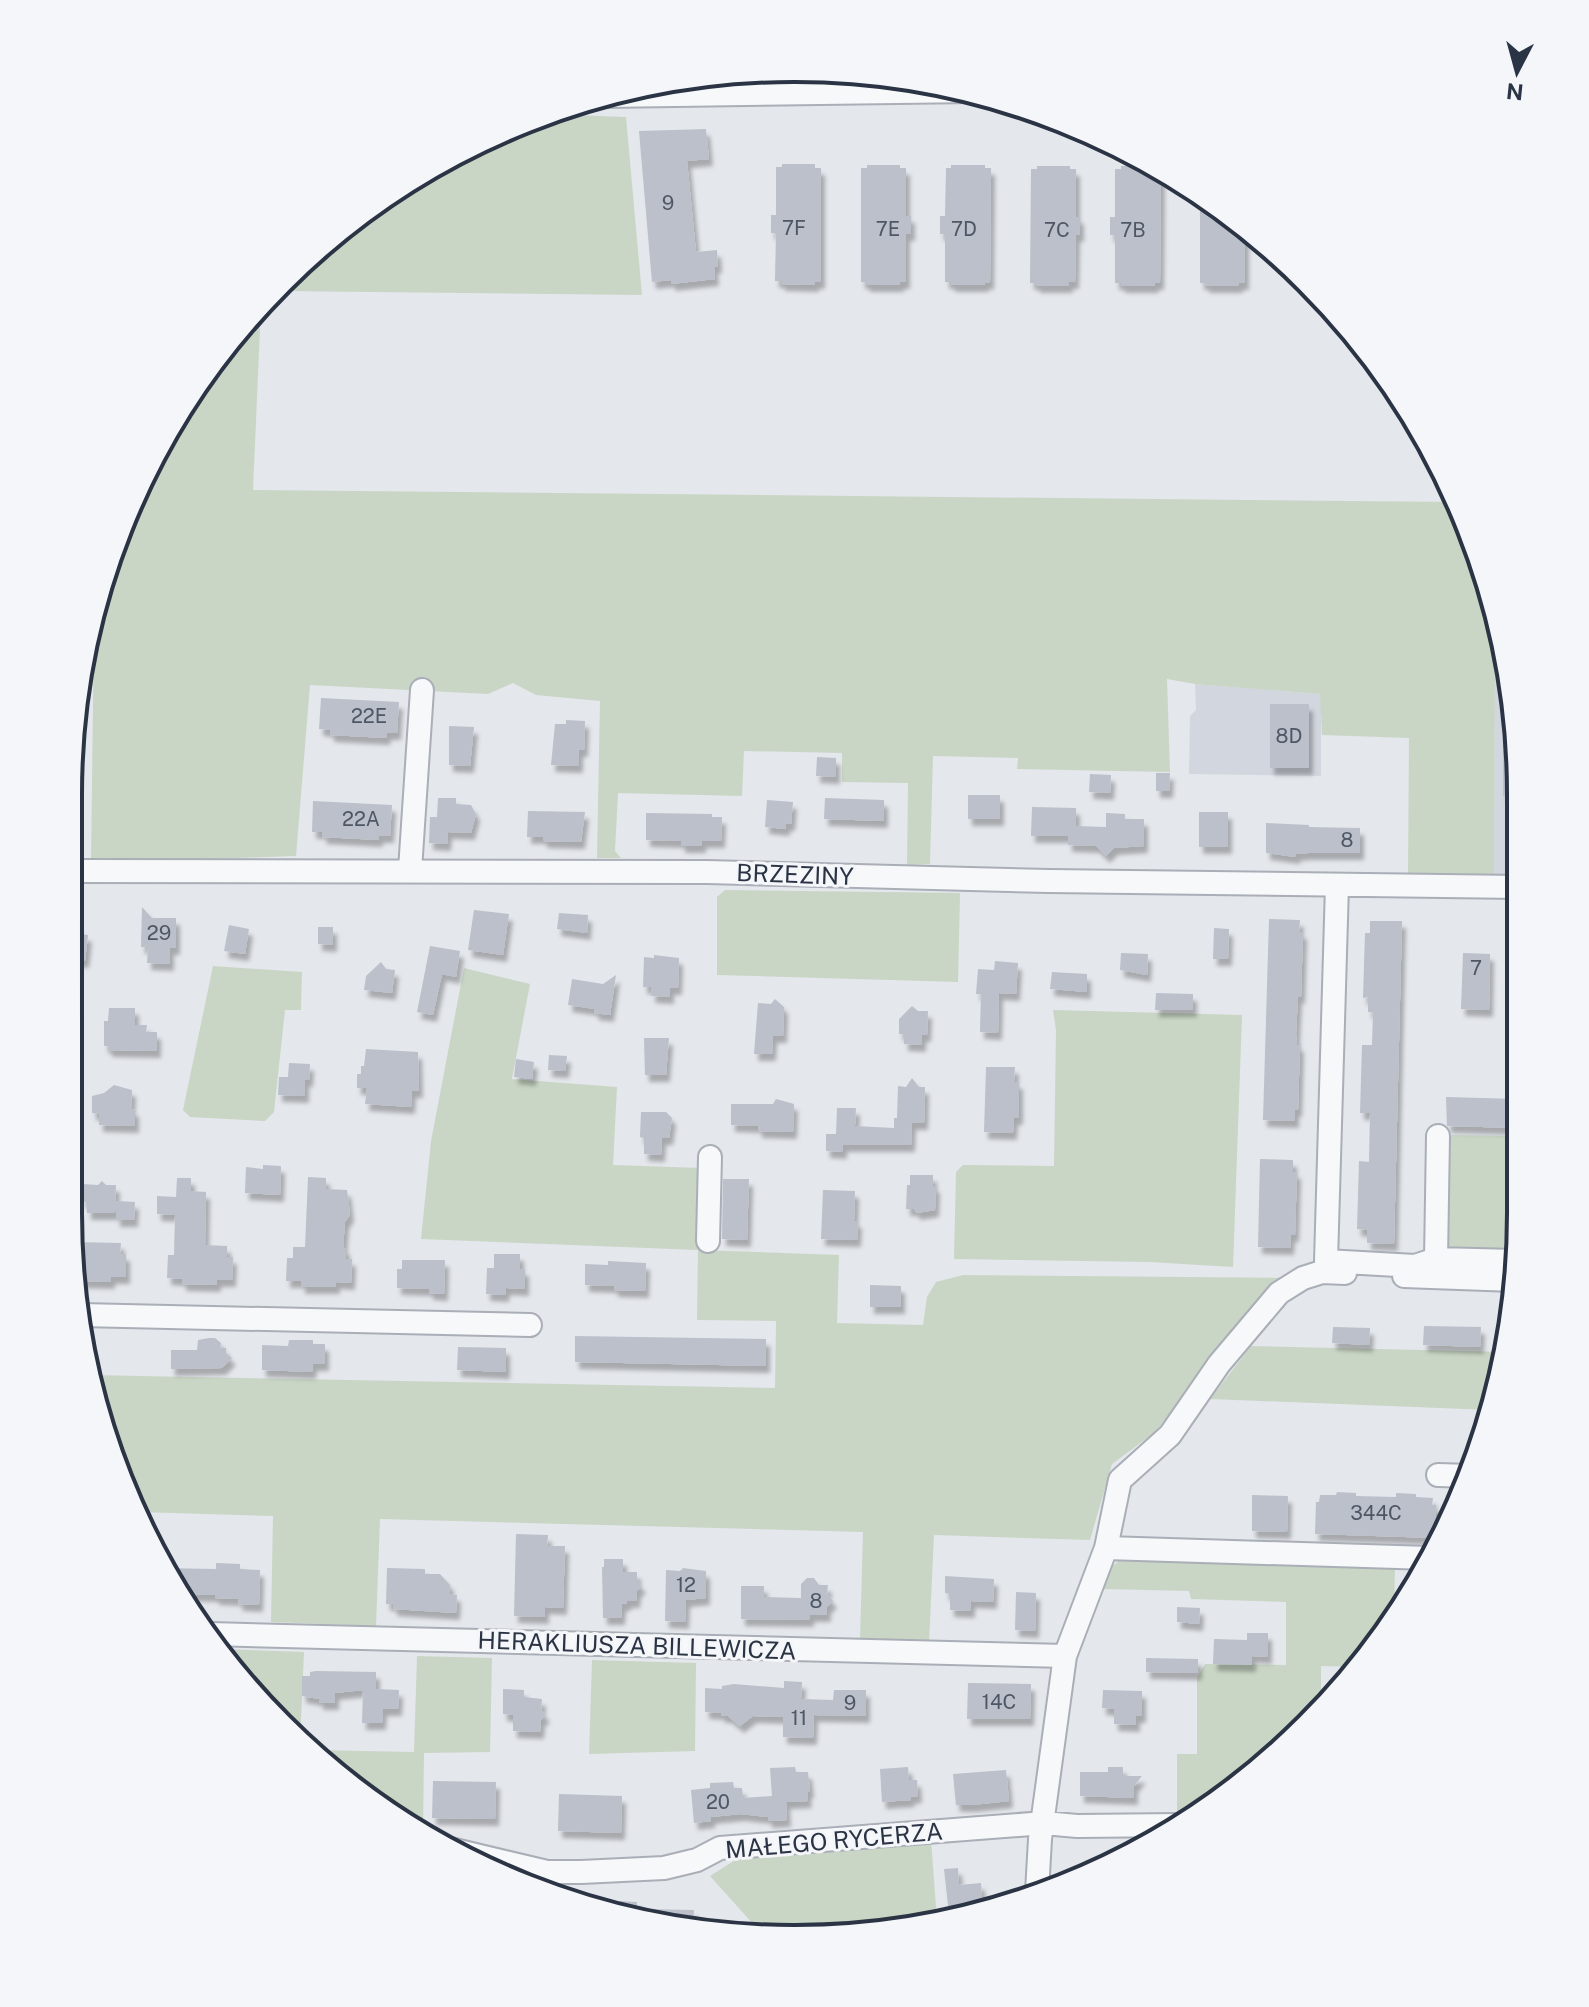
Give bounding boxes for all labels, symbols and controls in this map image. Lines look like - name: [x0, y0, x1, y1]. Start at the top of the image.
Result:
- north arrow: [1477, 32, 1557, 112]
- text: N: [1505, 78, 1525, 106]
- house number: 9: [662, 191, 674, 215]
- house number: 7F: [782, 216, 806, 240]
- house number: 7E: [876, 217, 900, 241]
- house number: 7D: [951, 217, 977, 241]
- house number: 7C: [1044, 218, 1070, 242]
- house number: 7B: [1120, 218, 1146, 242]
- house number: 22E: [351, 704, 387, 728]
- house number: 8D: [1276, 724, 1302, 748]
- house number: 22A: [342, 807, 380, 831]
- house number: 8: [1341, 828, 1353, 852]
- street label: BRZEZINY: [736, 858, 855, 890]
- house number: 29: [147, 921, 171, 945]
- house number: 7: [1470, 956, 1482, 980]
- house number: 344C: [1350, 1501, 1402, 1525]
- house number: 12: [676, 1573, 696, 1597]
- house number: 8: [810, 1589, 822, 1613]
- street label: HERAKLIUSZA BILLEWICZA: [477, 1625, 797, 1665]
- house number: 14C: [982, 1690, 1016, 1714]
- house number: 9: [844, 1691, 856, 1715]
- house number: 11: [791, 1706, 807, 1730]
- house number: 20: [706, 1790, 730, 1814]
- street label: MAŁEGO RYCERZA: [724, 1817, 944, 1863]

